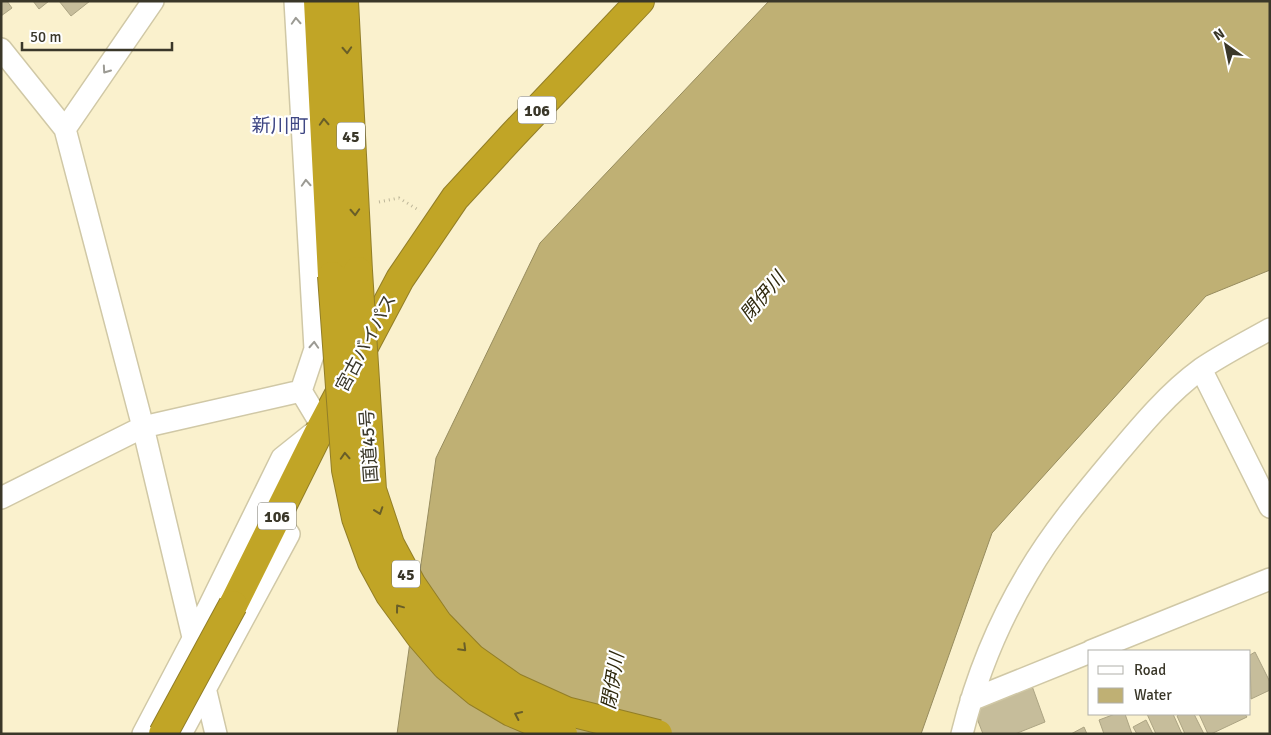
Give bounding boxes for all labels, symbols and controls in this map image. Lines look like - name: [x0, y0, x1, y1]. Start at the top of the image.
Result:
- one-way arrow: [291, 16, 302, 24]
- scale bar: [22, 20, 172, 52]
- north arrow: [1201, 20, 1251, 70]
- text: N: [1210, 25, 1228, 44]
- text: 50 m: [30, 28, 61, 46]
- one-way arrow: [341, 46, 352, 54]
- one-way arrow: [103, 64, 112, 74]
- road number: 106: [518, 96, 556, 124]
- district label: 新川町: [251, 114, 309, 138]
- one-way arrow: [318, 118, 329, 126]
- road number: 45: [337, 122, 365, 150]
- one-way arrow: [300, 178, 311, 186]
- one-way arrow: [350, 208, 361, 216]
- water label: 閉伊川: [735, 266, 792, 326]
- street label: 宮古バイパス: [331, 290, 401, 396]
- one-way arrow: [309, 340, 319, 348]
- street label: 国道45号: [355, 409, 383, 483]
- one-way arrow: [340, 452, 351, 460]
- road number: 106: [258, 502, 296, 530]
- one-way arrow: [373, 506, 383, 515]
- road number: 45: [392, 560, 420, 588]
- one-way arrow: [396, 604, 405, 614]
- one-way arrow: [457, 642, 466, 651]
- water label: 閉伊川: [597, 649, 630, 711]
- legend: [1088, 650, 1251, 715]
- text: Road: [1134, 661, 1166, 679]
- text: Water: [1134, 686, 1172, 704]
- one-way arrow: [514, 711, 523, 721]

